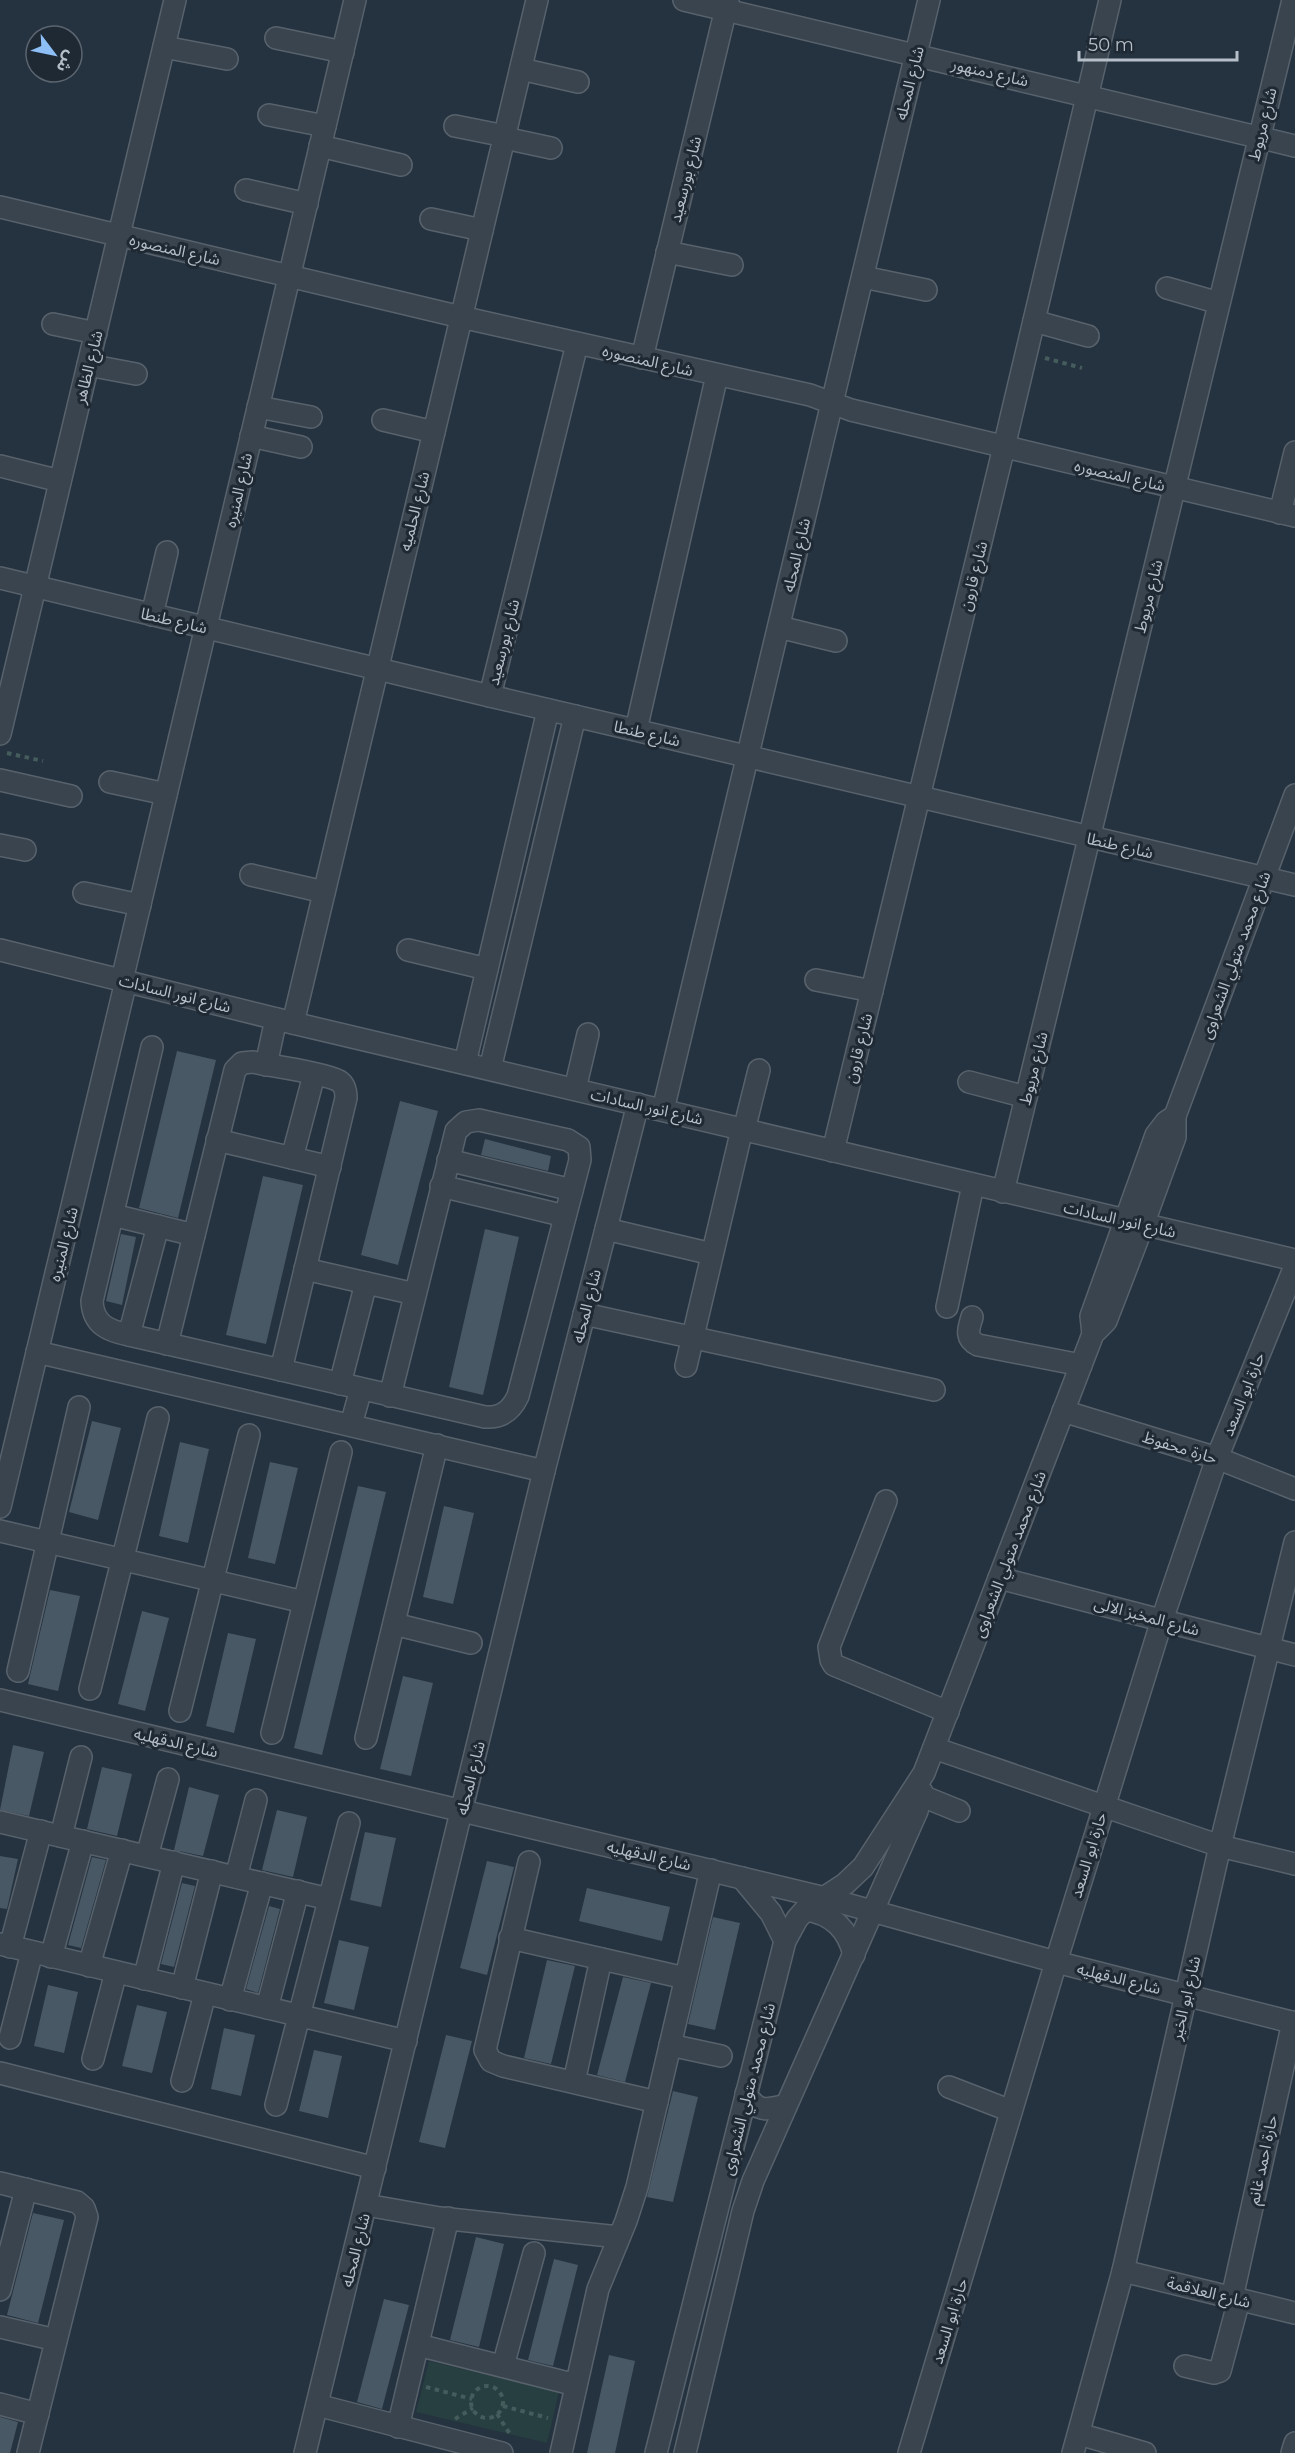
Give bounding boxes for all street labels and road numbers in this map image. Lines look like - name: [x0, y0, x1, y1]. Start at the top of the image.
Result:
- street label: شارع المحله: [891, 44, 931, 123]
- street label: شارع دمنهور: [948, 54, 1030, 93]
- street label: شارع مريوط: [1244, 86, 1284, 163]
- street label: شارع بورسعيد: [666, 134, 708, 225]
- street label: شارع المنصوره: [127, 230, 222, 272]
- street label: شارع الظاهر: [70, 328, 110, 407]
- street label: شارع المنصوره: [600, 341, 695, 383]
- street label: شارع المنيره: [221, 451, 259, 530]
- street label: شارع المنصوره: [1072, 456, 1167, 498]
- street label: شارع الحلميه: [395, 469, 436, 554]
- street label: شارع المحله: [779, 516, 817, 595]
- street label: شارع قارون: [956, 539, 994, 614]
- street label: شارع مريوط: [1130, 558, 1170, 635]
- street label: شارع بورسعيد: [484, 597, 526, 688]
- street label: شارع طنطا: [138, 604, 209, 640]
- street label: شارع طنطا: [611, 717, 682, 753]
- street label: شارع طنطا: [1084, 829, 1155, 865]
- street label: شارع محمد متولي الشعراوى: [1196, 869, 1277, 1043]
- street label: شارع انور السادات: [116, 970, 233, 1019]
- street label: شارع قارون: [841, 1011, 879, 1086]
- street label: شارع مريوط: [1015, 1030, 1055, 1107]
- street label: شارع انور السادات: [588, 1084, 705, 1132]
- street label: شارع انور السادات: [1061, 1197, 1178, 1245]
- street label: شارع المنيره: [45, 1205, 85, 1284]
- street label: شارع المحله: [568, 1267, 608, 1346]
- street label: حارة ابو السعد: [1218, 1350, 1269, 1439]
- street label: حارة محفوظ: [1140, 1427, 1219, 1468]
- street label: شارع محمد متولي الشعراوى: [969, 1468, 1053, 1641]
- street label: شارع المخبز الالى: [1092, 1593, 1201, 1643]
- street label: شارع الدقهليه: [131, 1724, 220, 1764]
- street label: شارع المحله: [452, 1739, 492, 1818]
- street label: حارة ابو السعد: [1066, 1810, 1110, 1900]
- street label: شارع الدقهليه: [604, 1837, 693, 1877]
- street label: شارع ابو الخير: [1166, 1954, 1207, 2044]
- street label: شارع الدقهليه: [1074, 1959, 1163, 2001]
- street label: شارع محمد متولي الشعراوى: [718, 2001, 782, 2178]
- street label: حارة احمد غانم: [1244, 2114, 1284, 2207]
- street label: شارع المحله: [337, 2211, 377, 2290]
- street label: شارع العلاقمة: [1164, 2273, 1253, 2315]
- street label: حارة ابو السعد: [927, 2276, 971, 2366]

